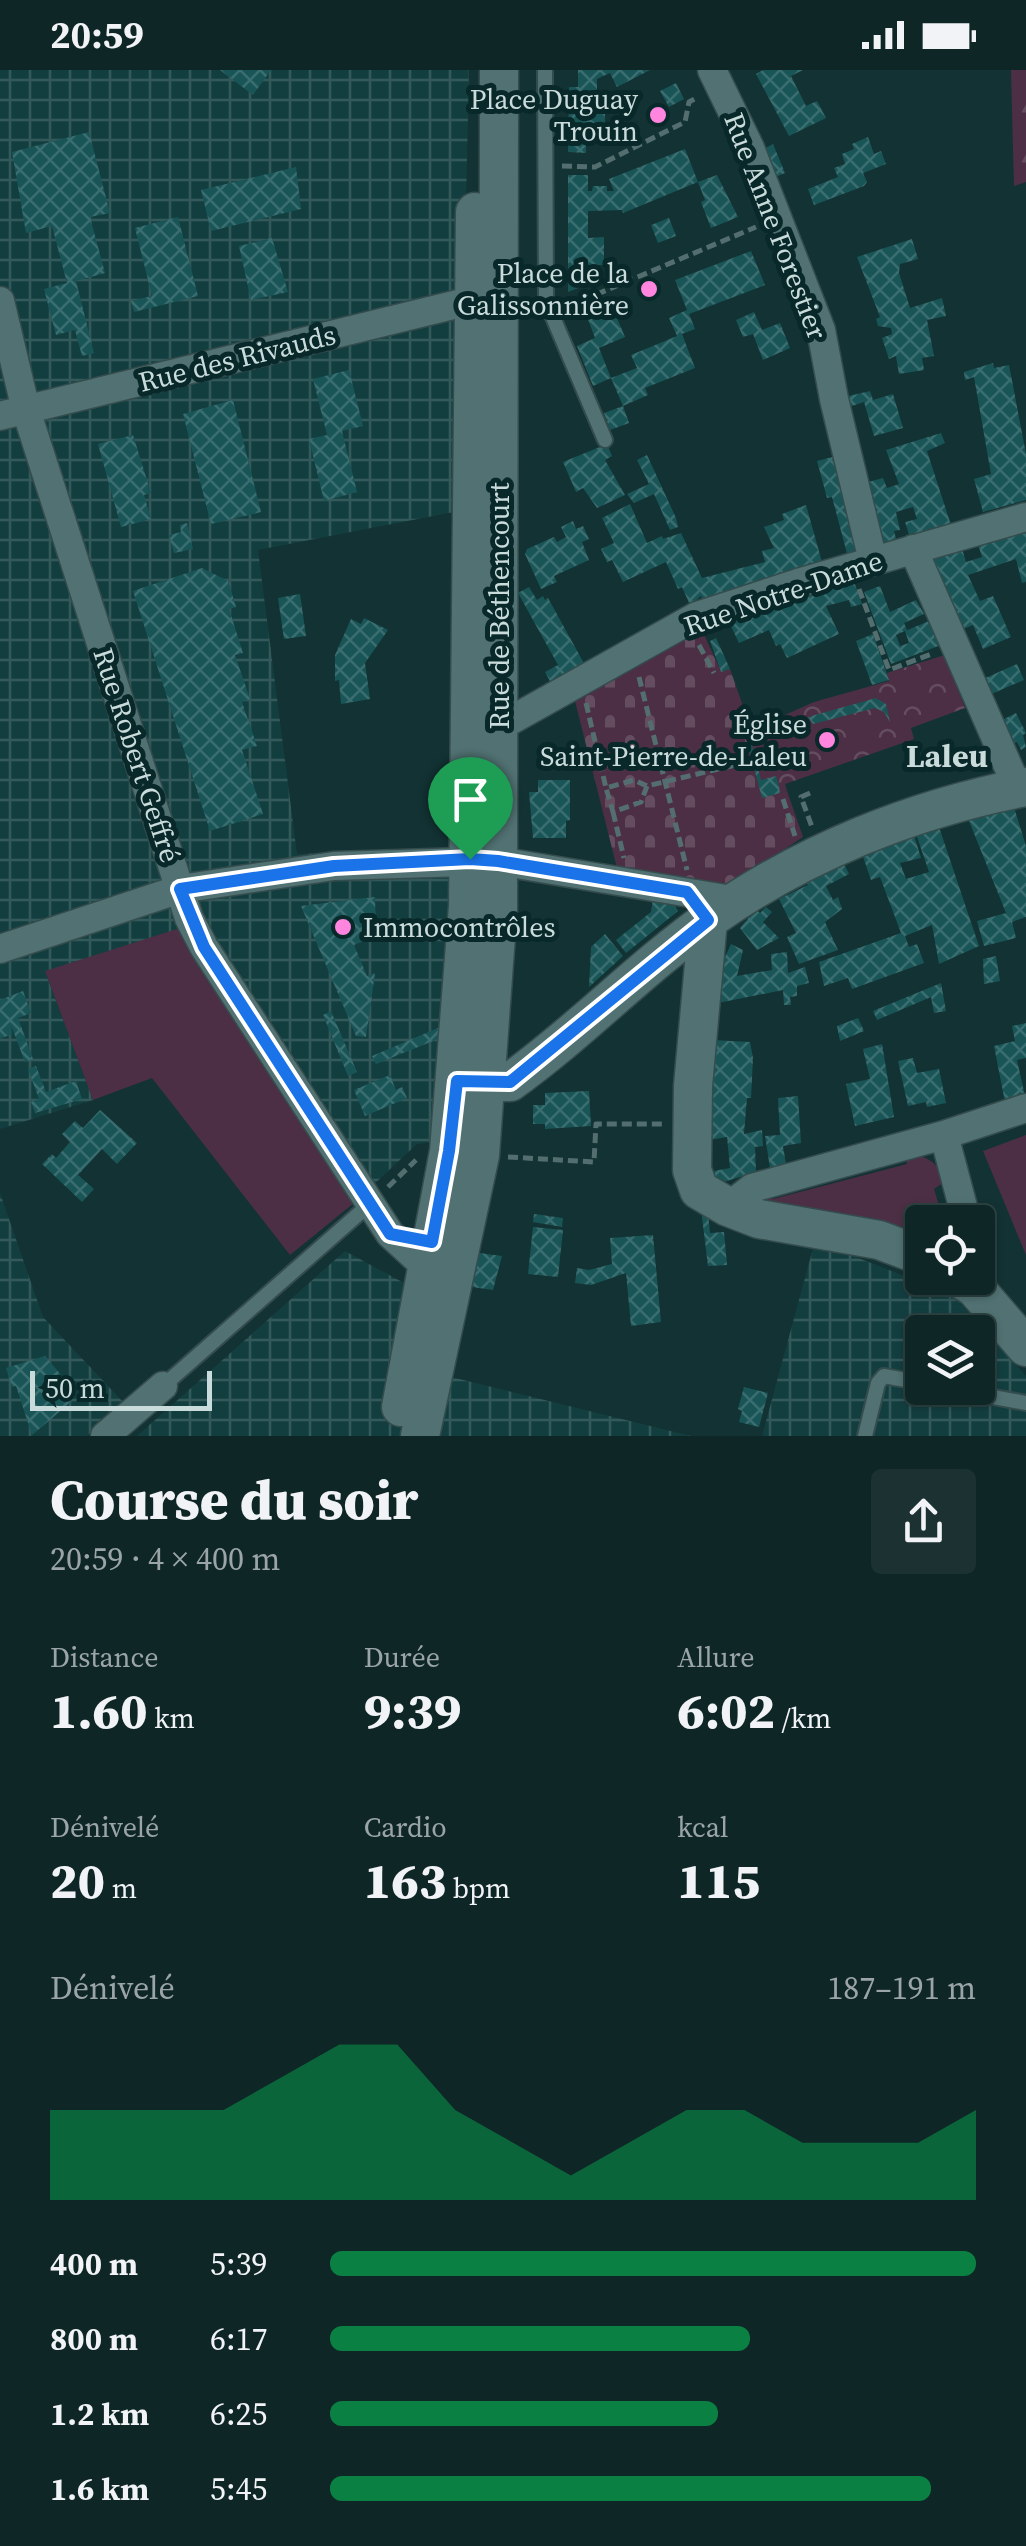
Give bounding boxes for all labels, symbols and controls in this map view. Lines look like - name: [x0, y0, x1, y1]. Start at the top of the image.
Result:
- text: 20:59: [50, 9, 144, 61]
- place label: Place Duguay Trouin: [470, 80, 639, 150]
- marker: Place Duguay Trouin: [647, 104, 669, 126]
- street label: Rue Anne Forestier: [715, 107, 837, 345]
- place label: Place de la Galissonnière: [457, 254, 630, 324]
- marker: Place de la Galissonnière: [638, 278, 660, 300]
- street label: Rue des Rivauds: [135, 315, 339, 401]
- street label: Rue de Béthencourt: [480, 482, 518, 730]
- street label: Rue Notre-Dame: [679, 541, 887, 645]
- street label: Rue Robert Geffré: [84, 643, 190, 867]
- place label: Église Saint-Pierre-de-Laleu: [540, 705, 807, 775]
- marker: Église Saint-Pierre-de-Laleu: [816, 729, 838, 751]
- district label: Laleu: [906, 734, 988, 778]
- pin: [428, 757, 513, 860]
- icon: arrive: [443, 772, 498, 827]
- place label: Immocontrôles: [363, 908, 556, 946]
- marker: Immocontrôles: [332, 916, 354, 938]
- map controls: [905, 1205, 995, 1405]
- button: locate: [905, 1205, 995, 1295]
- button: layers: [905, 1315, 995, 1405]
- scale bar: [30, 1366, 212, 1410]
- text: 50 m: [45, 1369, 105, 1407]
- text: Course du soir: [50, 1462, 418, 1537]
- button: share: [871, 1469, 976, 1574]
- text: 20:59 · 4 × 400 m: [50, 1537, 280, 1581]
- text: Distance: [50, 1638, 159, 1676]
- text: Durée: [364, 1638, 440, 1676]
- text: Allure: [677, 1638, 755, 1676]
- text: 1.60: [50, 1676, 148, 1745]
- text: 9:39: [364, 1676, 461, 1745]
- text: 6:02: [677, 1676, 775, 1745]
- text: km: [148, 1699, 195, 1737]
- text: /km: [775, 1699, 831, 1737]
- text: Dénivelé: [50, 1808, 159, 1846]
- text: Cardio: [364, 1808, 447, 1846]
- text: kcal: [677, 1808, 728, 1846]
- text: 20: [50, 1846, 105, 1915]
- text: 163: [364, 1846, 446, 1915]
- text: 115: [677, 1846, 760, 1915]
- text: m: [105, 1869, 137, 1907]
- text: bpm: [446, 1869, 510, 1907]
- text: Dénivelé: [50, 1966, 175, 2010]
- text: 187–191 m: [827, 1966, 976, 2010]
- text: 400 m: [50, 2242, 138, 2286]
- text: 5:39: [210, 2242, 268, 2286]
- text: 800 m: [50, 2317, 138, 2361]
- text: 6:17: [210, 2317, 268, 2361]
- text: 1.2 km: [50, 2392, 149, 2436]
- text: 6:25: [210, 2392, 268, 2436]
- text: 1.6 km: [50, 2467, 149, 2511]
- text: 5:45: [210, 2467, 268, 2511]

